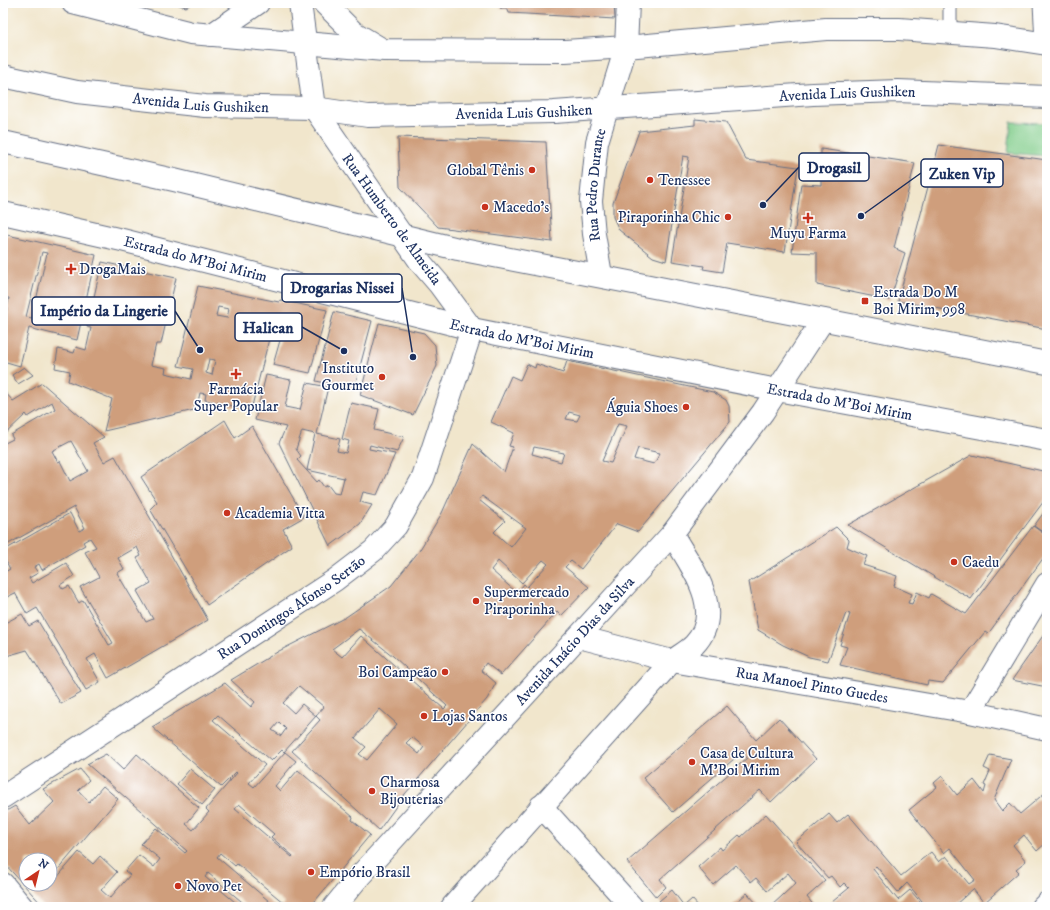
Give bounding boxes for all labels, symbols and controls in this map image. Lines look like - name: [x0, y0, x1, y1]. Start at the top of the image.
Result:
- street label: Avenida Luis Gushiken: [778, 82, 916, 106]
- street label: Avenida Luis Gushiken: [131, 89, 269, 117]
- street label: Avenida Luis Gushiken: [455, 100, 593, 124]
- street label: Rua Pedro Durante: [582, 126, 611, 243]
- street label: Rua Humberto de Almeida: [338, 150, 446, 289]
- callout: Drogasil: [799, 153, 869, 181]
- text: Drogasil: [807, 158, 862, 178]
- callout: Zuken Vip: [921, 159, 1003, 187]
- place label: Global Tênis: [447, 161, 524, 180]
- text: Zuken Vip: [929, 164, 995, 184]
- marker: Global Tênis: [527, 165, 537, 175]
- place label: Tenessee: [658, 171, 711, 190]
- marker: Tenessee: [645, 175, 655, 185]
- place label: Macedo's: [493, 198, 549, 217]
- marker: Macedo's: [480, 202, 490, 212]
- place label: Piraporinha Chic: [618, 208, 721, 227]
- marker: Piraporinha Chic: [723, 212, 733, 222]
- marker: Muyu Farma: [803, 213, 813, 223]
- place label: Muyu Farma: [770, 224, 847, 243]
- street label: Estrada do M'Boi Mirim: [122, 232, 269, 287]
- place label: DrogaMais: [79, 260, 146, 279]
- marker: DrogaMais: [66, 264, 76, 274]
- callout: Drogarias Nissei: [282, 274, 402, 302]
- text: Drogarias Nissei: [290, 278, 394, 298]
- place label: Estrada Do M Boi Mirim, 998: [873, 283, 965, 319]
- marker: Estrada Do M Boi Mirim, 998: [860, 296, 870, 306]
- callout: Império da Lingerie: [32, 297, 175, 325]
- text: Império da Lingerie: [40, 301, 168, 321]
- callout: Halican: [235, 313, 302, 341]
- street label: Estrada do M'Boi Mirim: [447, 315, 596, 363]
- text: Halican: [242, 318, 294, 338]
- place label: Instituto Gourmet: [321, 359, 374, 395]
- marker: Farmácia Super Popular: [231, 369, 241, 379]
- marker: Instituto Gourmet: [377, 372, 387, 382]
- street label: Estrada do M'Boi Mirim: [765, 379, 914, 425]
- place label: Farmácia Super Popular: [194, 380, 279, 416]
- place label: Águia Shoes: [606, 397, 678, 417]
- marker: Águia Shoes: [681, 402, 691, 412]
- place label: Academia Vitta: [235, 504, 326, 523]
- marker: Academia Vitta: [222, 508, 232, 518]
- street label: Rua Domingos Afonso Sertão: [214, 551, 369, 664]
- place label: Caedu: [962, 553, 999, 572]
- marker: Caedu: [949, 557, 959, 567]
- street label: Avenida Inácio Dias da Silva: [511, 572, 639, 709]
- place label: Supermercado Piraporinha: [484, 583, 569, 619]
- marker: Supermercado Piraporinha: [471, 596, 481, 606]
- place label: Boi Campeão: [358, 663, 437, 682]
- street label: Rua Manoel Pinto Guedes: [734, 663, 890, 708]
- marker: Boi Campeão: [440, 667, 450, 677]
- place label: Lojas Santos: [432, 707, 507, 726]
- marker: Lojas Santos: [419, 711, 429, 721]
- place label: Casa de Cultura M'Boi Mirim: [700, 744, 794, 780]
- marker: Casa de Cultura M'Boi Mirim: [687, 757, 697, 767]
- place label: Charmosa Bijouterias: [380, 773, 443, 809]
- marker: Charmosa Bijouterias: [367, 786, 377, 796]
- north arrow: [18, 852, 58, 892]
- text: N: [35, 856, 51, 873]
- place label: Empório Brasil: [319, 863, 411, 882]
- marker: Empório Brasil: [306, 867, 316, 877]
- place label: Novo Pet: [186, 877, 242, 896]
- marker: Novo Pet: [173, 881, 183, 891]

